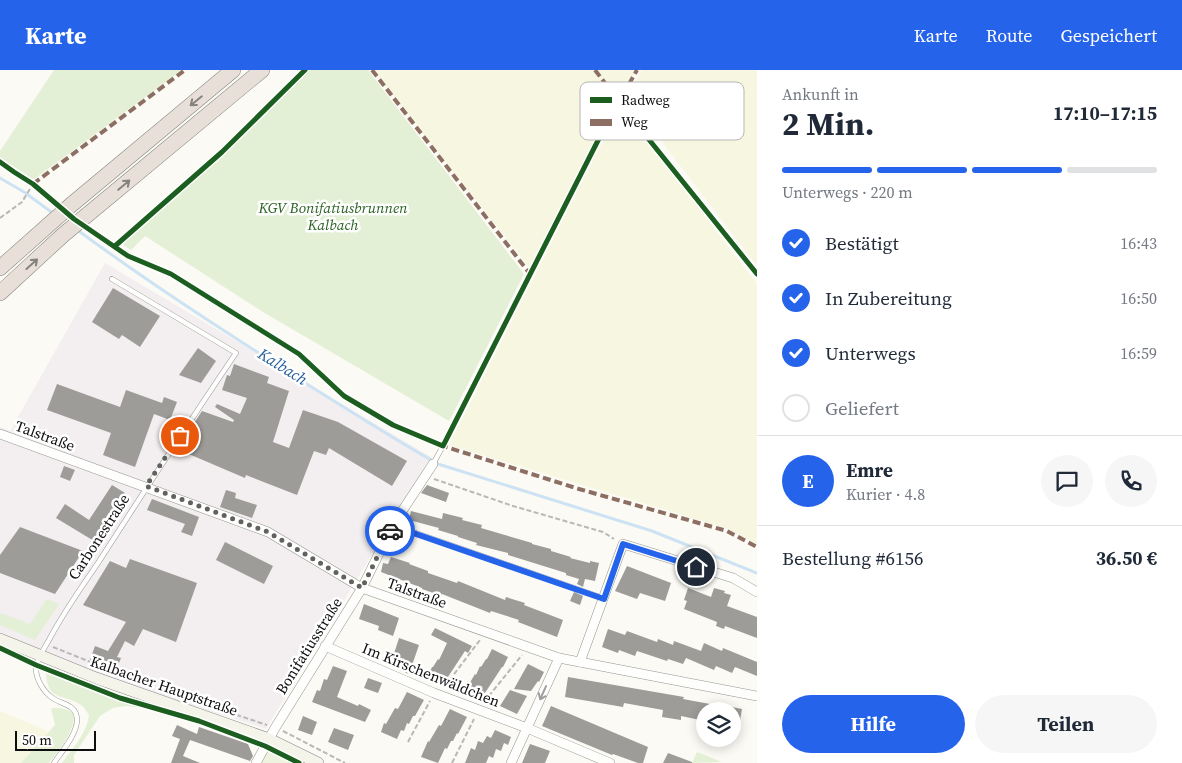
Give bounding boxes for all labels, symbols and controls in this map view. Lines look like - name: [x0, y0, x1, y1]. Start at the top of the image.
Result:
- text: Karte: [25, 19, 86, 52]
- text: Karte: [914, 23, 958, 48]
- text: Route: [986, 23, 1032, 48]
- text: Gespeichert: [1060, 23, 1157, 48]
- legend: [580, 82, 744, 140]
- text: Ankunft in: [782, 83, 859, 105]
- text: Radweg: [621, 90, 670, 110]
- one-way arrow: [189, 95, 202, 107]
- text: 17:10–17:15: [1053, 100, 1157, 126]
- text: 2 Min.: [782, 102, 874, 146]
- text: Weg: [621, 112, 648, 132]
- one-way arrow: [117, 180, 130, 191]
- text: Unterwegs · 220 m: [782, 181, 913, 203]
- park label: KGV Bonifatiusbrunnen Kalbach: [257, 197, 408, 235]
- icon: check: [782, 229, 810, 257]
- text: Bestätigt: [825, 230, 899, 256]
- text: 16:43: [1120, 232, 1157, 254]
- one-way arrow: [25, 258, 38, 270]
- icon: check: [782, 284, 810, 312]
- text: In Zubereitung: [825, 285, 952, 311]
- text: 16:50: [1120, 287, 1157, 309]
- icon: check: [782, 339, 810, 367]
- text: Unterwegs: [825, 340, 916, 366]
- water label: Kalbach: [253, 342, 312, 390]
- text: 16:59: [1120, 342, 1157, 364]
- text: Geliefert: [825, 395, 899, 421]
- street label: Talstraße: [12, 415, 78, 456]
- pin: [159, 415, 201, 457]
- icon: bag: [166, 422, 194, 450]
- button: chat: [1041, 455, 1093, 507]
- button: phone: [1105, 455, 1157, 507]
- text: Emre: [846, 457, 893, 483]
- text: E: [802, 468, 814, 494]
- text: Kurier · 4.8: [846, 483, 925, 505]
- street label: Carbonestraße: [63, 489, 134, 584]
- courier: [365, 506, 415, 556]
- icon: car: [376, 517, 404, 545]
- text: Bestellung #6156: [782, 545, 924, 571]
- text: 36.50 €: [1096, 545, 1157, 571]
- pin: [675, 546, 717, 588]
- icon: home: [682, 553, 710, 581]
- street label: Talstraße: [384, 572, 450, 613]
- street label: Bonifatiusstraße: [270, 593, 347, 698]
- street label: Im Kirschenwäldchen: [359, 637, 503, 712]
- street label: Kalbacher Hauptstraße: [88, 650, 241, 721]
- one-way arrow: [538, 685, 547, 700]
- button: Hilfe: [782, 695, 965, 753]
- button: Teilen: [975, 695, 1157, 753]
- map controls: [696, 702, 741, 747]
- button: layers: [696, 702, 741, 747]
- scale bar: [15, 728, 96, 751]
- text: 50 m: [22, 730, 52, 750]

